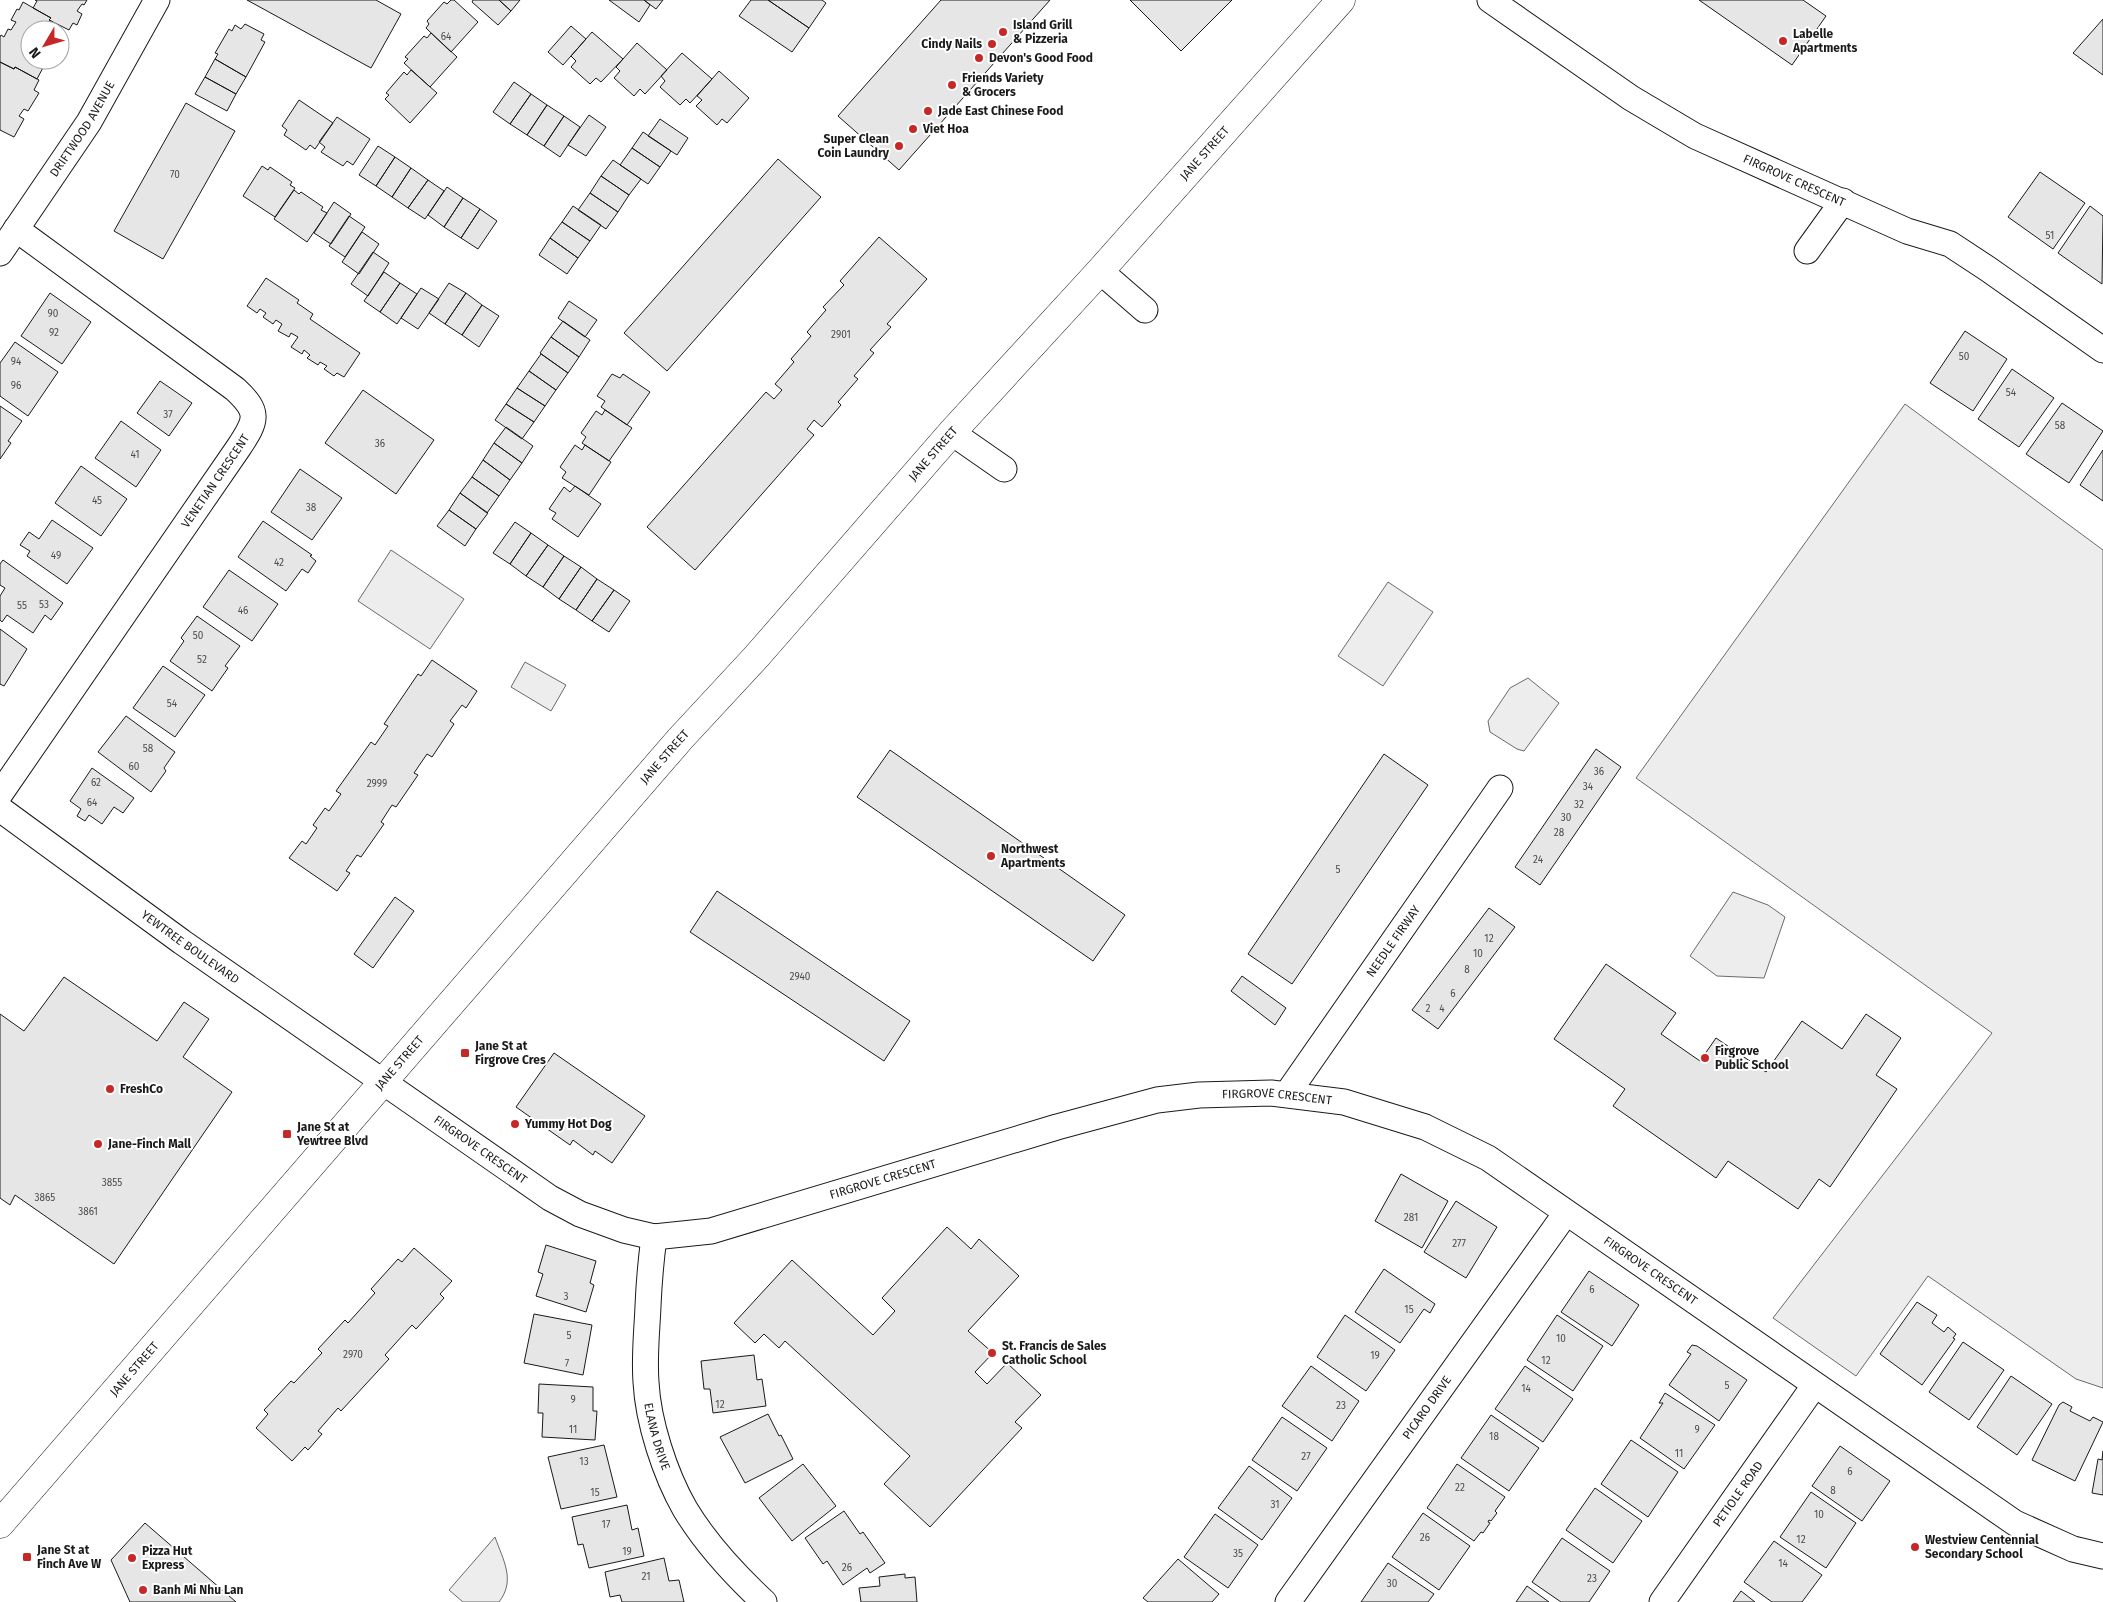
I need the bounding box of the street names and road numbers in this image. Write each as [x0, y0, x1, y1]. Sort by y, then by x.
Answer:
street label: DRIFTWOOD AVENUE [47, 78, 117, 179]
street label: JANE STREET [1177, 123, 1233, 183]
street label: FIRGROVE CRESCENT [1741, 152, 1848, 210]
street label: JANE STREET [906, 423, 961, 484]
street label: VENETIAN CRESCENT [179, 431, 253, 530]
street label: JANE STREET [637, 726, 692, 787]
street label: NEEDLE FIRWAY [1364, 903, 1423, 980]
street label: YEWTREE BOULEVARD [138, 908, 242, 987]
street label: JANE STREET [372, 1032, 427, 1093]
street label: FIRGROVE CRESCENT [1222, 1086, 1333, 1108]
street label: FIRGROVE CRESCENT [431, 1112, 530, 1187]
street label: FIRGROVE CRESCENT [828, 1157, 938, 1202]
street label: FIRGROVE CRESCENT [1601, 1233, 1700, 1308]
street label: JANE STREET [107, 1338, 162, 1399]
street label: PICARO DRIVE [1400, 1373, 1454, 1442]
street label: ELANA DRIVE [641, 1402, 673, 1472]
street label: PETIOLE ROAD [1710, 1458, 1766, 1530]

